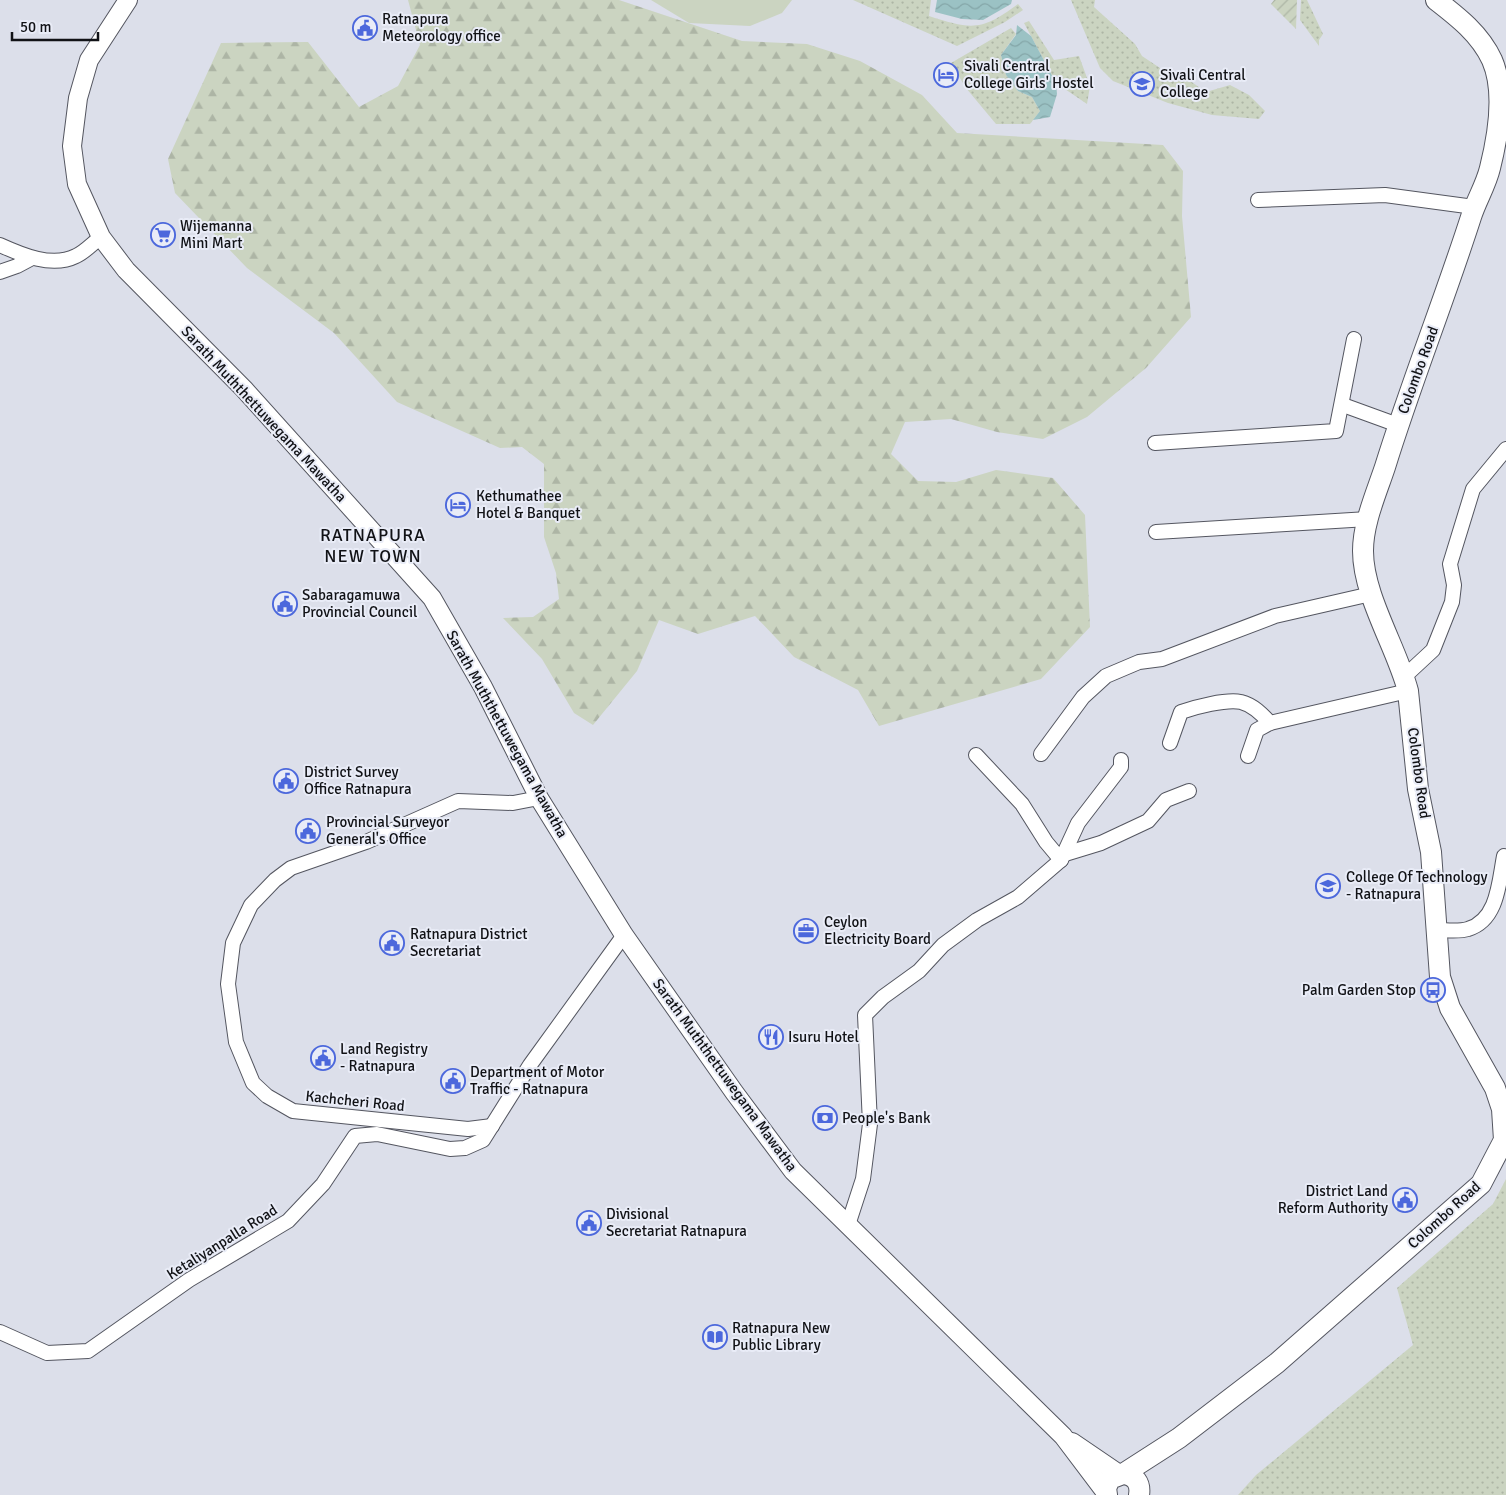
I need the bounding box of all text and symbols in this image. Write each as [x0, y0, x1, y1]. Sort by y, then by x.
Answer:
scale bar [12, 10, 99, 42]
place label: Ratnapura Meteorology office [382, 10, 501, 45]
public building icon: Ratnapura Meteorology office [352, 15, 378, 41]
text: 50 m [20, 18, 51, 36]
place label: Sivali Central College Girls' Hostel [964, 57, 1094, 92]
hotel icon: Sivali Central College Girls' Hostel [933, 62, 959, 88]
place label: Sivali Central College [1160, 66, 1246, 101]
school or university icon: Sivali Central College [1129, 71, 1155, 97]
place label: Wijemanna Mini Mart [180, 217, 252, 252]
supermarket icon: Wijemanna Mini Mart [150, 222, 176, 248]
street label: Sarath Muththettuwegama Mawatha [178, 322, 350, 506]
street label: Colombo Road [1394, 324, 1442, 416]
place label: Kethumathee Hotel & Banquet [476, 487, 580, 522]
hotel icon: Kethumathee Hotel & Banquet [445, 492, 471, 518]
district label: RATNAPURA NEW TOWN [320, 524, 426, 567]
place label: Sabaragamuwa Provincial Council [302, 586, 417, 621]
public building icon: Sabaragamuwa Provincial Council [272, 591, 298, 617]
street label: Sarath Muththettuwegama Mawatha [442, 627, 572, 841]
street label: Colombo Road [1404, 726, 1434, 820]
place label: District Survey Office Ratnapura [304, 763, 412, 798]
public building icon: District Survey Office Ratnapura [273, 768, 299, 794]
place label: Provincial Surveyor General's Office [326, 813, 450, 848]
public building icon: Provincial Surveyor General's Office [295, 818, 321, 844]
place label: College Of Technology - Ratnapura [1346, 868, 1488, 903]
school or university icon: College Of Technology - Ratnapura [1315, 873, 1341, 899]
place label: Ceylon Electricity Board [824, 913, 931, 948]
office icon: Ceylon Electricity Board [793, 918, 819, 944]
place label: Ratnapura District Secretariat [410, 925, 528, 960]
public building icon: Ratnapura District Secretariat [379, 930, 405, 956]
street label: Sarath Muththettuwegama Mawatha [649, 975, 801, 1175]
bus stop icon: Palm Garden Stop [1420, 977, 1446, 1003]
place label: Palm Garden Stop [1302, 981, 1416, 999]
restaurant icon: Isuru Hotel [758, 1024, 784, 1050]
place label: Isuru Hotel [788, 1028, 859, 1046]
place label: Land Registry - Ratnapura [340, 1040, 428, 1075]
public building icon: Land Registry - Ratnapura [310, 1045, 336, 1071]
place label: Department of Motor Traffic - Ratnapura [470, 1063, 605, 1098]
public building icon: Department of Motor Traffic - Ratnapura [440, 1068, 466, 1094]
street label: Kachcheri Road [304, 1087, 406, 1115]
bank icon: People's Bank [812, 1105, 838, 1131]
place label: People's Bank [842, 1109, 931, 1127]
street label: Colombo Road [1404, 1178, 1484, 1252]
place label: District Land Reform Authority [1278, 1182, 1388, 1217]
public building icon: District Land Reform Authority [1392, 1187, 1418, 1213]
street label: Ketaliyanpalla Road [163, 1201, 281, 1283]
place label: Divisional Secretariat Ratnapura [606, 1205, 747, 1240]
public building icon: Divisional Secretariat Ratnapura [576, 1210, 602, 1236]
place label: Ratnapura New Public Library [732, 1319, 830, 1354]
library icon: Ratnapura New Public Library [702, 1324, 728, 1350]

